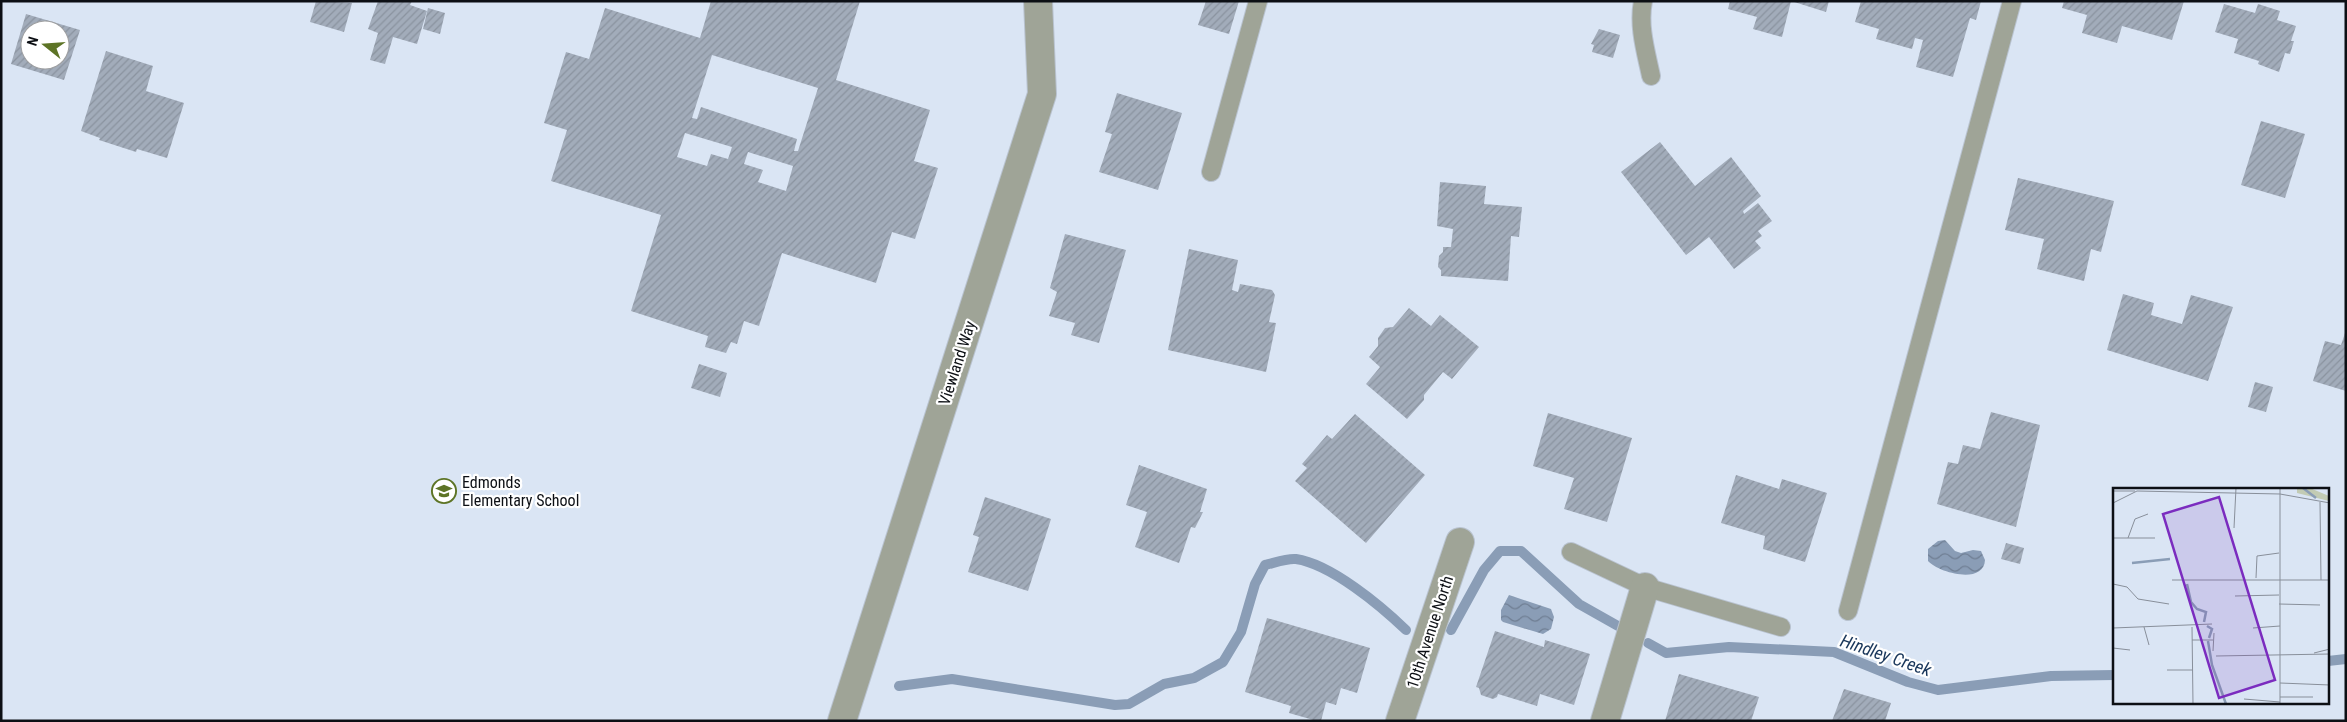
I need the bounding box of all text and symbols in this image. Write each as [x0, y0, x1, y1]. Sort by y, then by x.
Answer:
north arrow [20, 20, 70, 70]
text: N [24, 35, 41, 48]
street label: Viewland Way [934, 318, 980, 407]
place label: Edmonds Elementary School [462, 473, 579, 510]
school or university icon: Edmonds Elementary School [431, 478, 457, 504]
inset map [2113, 488, 2330, 704]
street label: 10th Avenue North [1403, 573, 1457, 691]
water label: Hindley Creek [1838, 630, 1935, 681]

